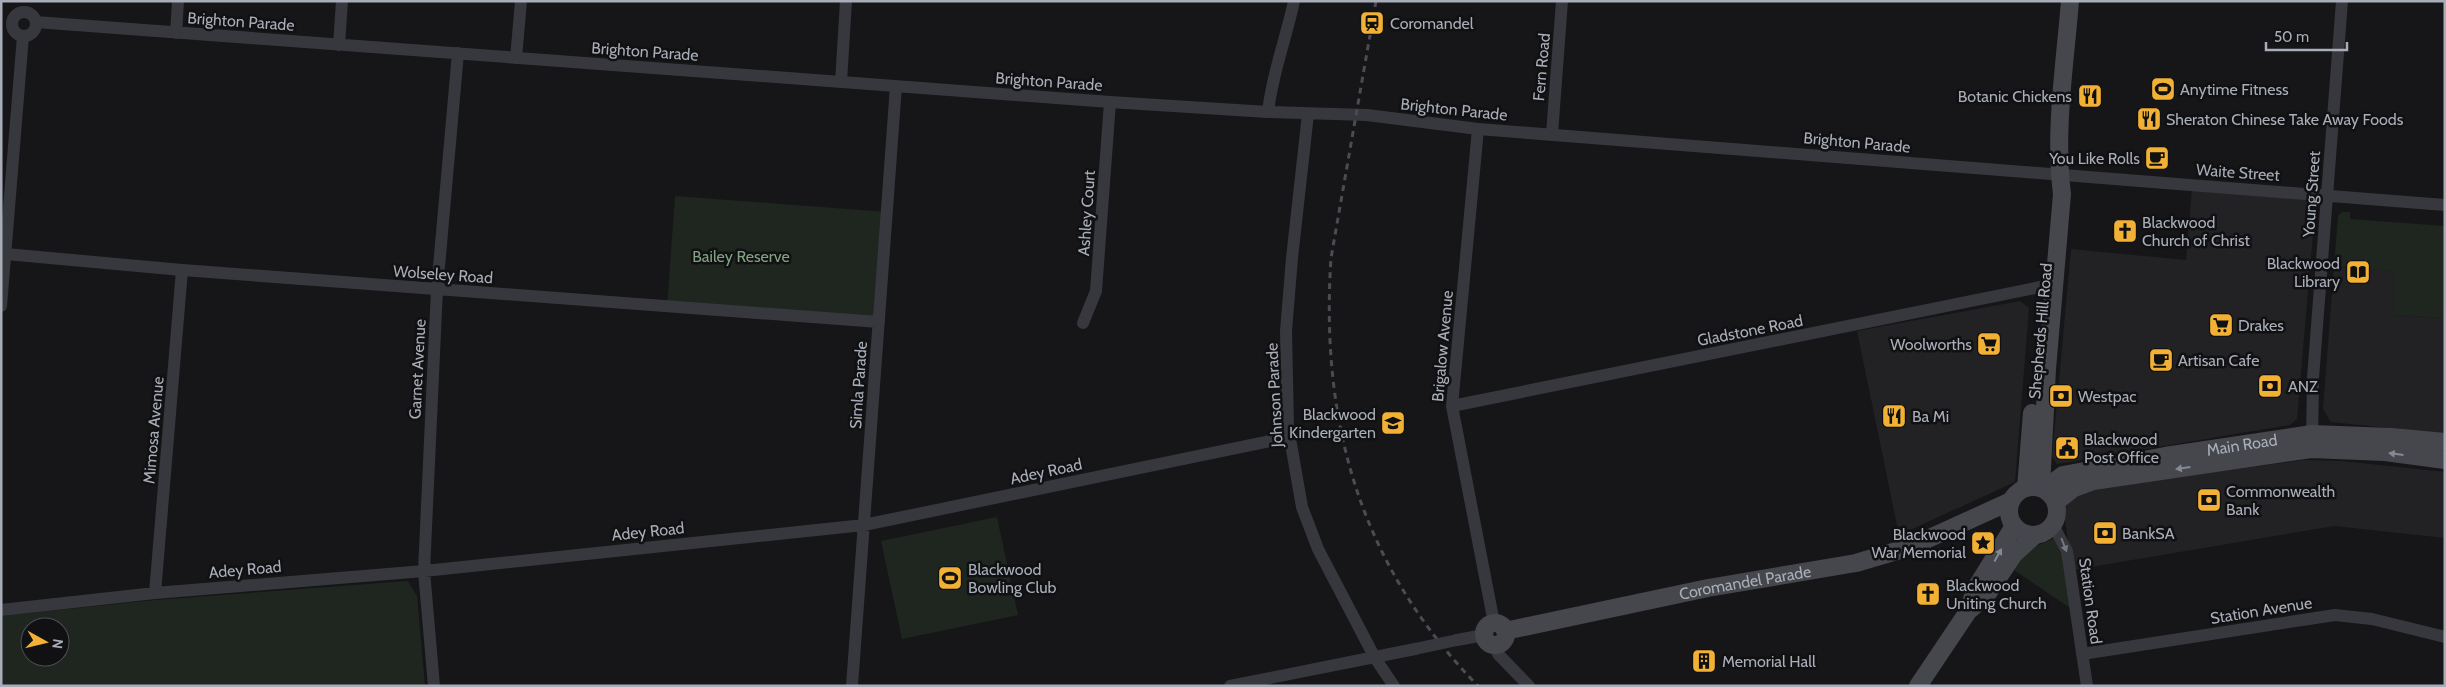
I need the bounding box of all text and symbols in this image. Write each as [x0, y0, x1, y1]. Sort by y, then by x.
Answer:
street label: Brighton Parade [187, 8, 295, 35]
station icon: Coromandel [1359, 10, 1385, 36]
place label: Coromandel [1390, 14, 1474, 33]
scale bar [2266, 20, 2347, 52]
text: 50 m [2274, 28, 2309, 46]
street label: Fern Road [1529, 32, 1554, 102]
street label: Brighton Parade [591, 38, 699, 65]
street label: Brighton Parade [995, 68, 1103, 95]
sports icon: Anytime Fitness [2150, 76, 2176, 102]
place label: Anytime Fitness [2180, 80, 2289, 99]
restaurant icon: Botanic Chickens [2077, 83, 2103, 109]
place label: Botanic Chickens [1958, 87, 2072, 106]
street label: Brighton Parade [1400, 94, 1508, 125]
restaurant icon: Sheraton Chinese Take Away Foods [2136, 106, 2162, 132]
place label: Sheraton Chinese Take Away Foods [2166, 110, 2404, 129]
street label: Brighton Parade [1803, 128, 1911, 157]
cafe icon: You Like Rolls [2144, 145, 2170, 171]
place label: You Like Rolls [2048, 149, 2140, 168]
street label: Young Street [2299, 150, 2324, 239]
street label: Waite Street [2195, 160, 2281, 185]
street label: Ashley Court [1074, 169, 1099, 257]
place label: Blackwood Church of Christ [2142, 213, 2251, 250]
church icon: Blackwood Church of Christ [2112, 218, 2138, 244]
park label: Bailey Reserve [692, 247, 790, 266]
place label: Blackwood Library [2267, 254, 2340, 291]
library icon: Blackwood Library [2345, 259, 2371, 285]
street label: Wolseley Road [392, 262, 494, 287]
street label: Shepherds Hill Road [2025, 262, 2056, 400]
street label: Brigalow Avenue [1428, 289, 1457, 403]
street label: Gladstone Road [1696, 311, 1805, 350]
supermarket icon: Drakes [2208, 312, 2234, 338]
place label: Drakes [2238, 316, 2284, 335]
street label: Garnet Avenue [405, 318, 430, 420]
supermarket icon: Woolworths [1976, 331, 2002, 357]
place label: Woolworths [1890, 335, 1972, 354]
street label: Simla Parade [846, 340, 871, 430]
street label: Johnson Parade [1262, 342, 1287, 449]
cafe icon: Artisan Cafe [2148, 347, 2174, 373]
place label: Artisan Cafe [2178, 351, 2259, 370]
bank icon: ANZ [2257, 373, 2283, 399]
street label: Mimosa Avenue [139, 376, 168, 485]
place label: ANZ [2288, 377, 2318, 396]
bank icon: Westpac [2048, 383, 2074, 409]
place label: Westpac [2078, 387, 2137, 406]
restaurant icon: Ba Mi [1881, 403, 1907, 429]
place label: Blackwood Kindergarten [1289, 405, 1376, 442]
place label: Ba Mi [1912, 407, 1949, 426]
school or university icon: Blackwood Kindergarten [1380, 410, 1406, 436]
place label: Blackwood Post Office [2084, 430, 2159, 467]
street label: Main Road [2205, 430, 2279, 460]
public building icon: Blackwood Post Office [2054, 435, 2080, 461]
one-way arrow [2388, 449, 2404, 457]
street label: Adey Road [1008, 455, 1084, 488]
one-way arrow [2175, 464, 2191, 472]
place label: Commonwealth Bank [2226, 482, 2335, 519]
bank icon: Commonwealth Bank [2196, 487, 2222, 513]
street label: Adey Road [611, 518, 685, 545]
bank icon: BankSA [2092, 520, 2118, 546]
place label: BankSA [2122, 524, 2175, 543]
place label: Blackwood War Memorial [1871, 525, 1966, 562]
place icon: Blackwood War Memorial [1970, 530, 1996, 556]
one-way arrow [2060, 538, 2068, 553]
one-way arrow [1994, 547, 2002, 562]
street label: Adey Road [208, 557, 282, 582]
street label: Station Road [2075, 557, 2106, 645]
place label: Blackwood Bowling Club [968, 560, 1057, 597]
street label: Coromandel Parade [1677, 562, 1813, 604]
sports icon: Blackwood Bowling Club [937, 565, 963, 591]
place label: Blackwood Uniting Church [1946, 576, 2047, 613]
church icon: Blackwood Uniting Church [1915, 581, 1941, 607]
street label: Station Avenue [2209, 593, 2313, 628]
north arrow [20, 617, 70, 667]
text: N [48, 638, 67, 650]
building icon: Memorial Hall [1691, 648, 1717, 674]
place label: Memorial Hall [1722, 652, 1816, 671]

